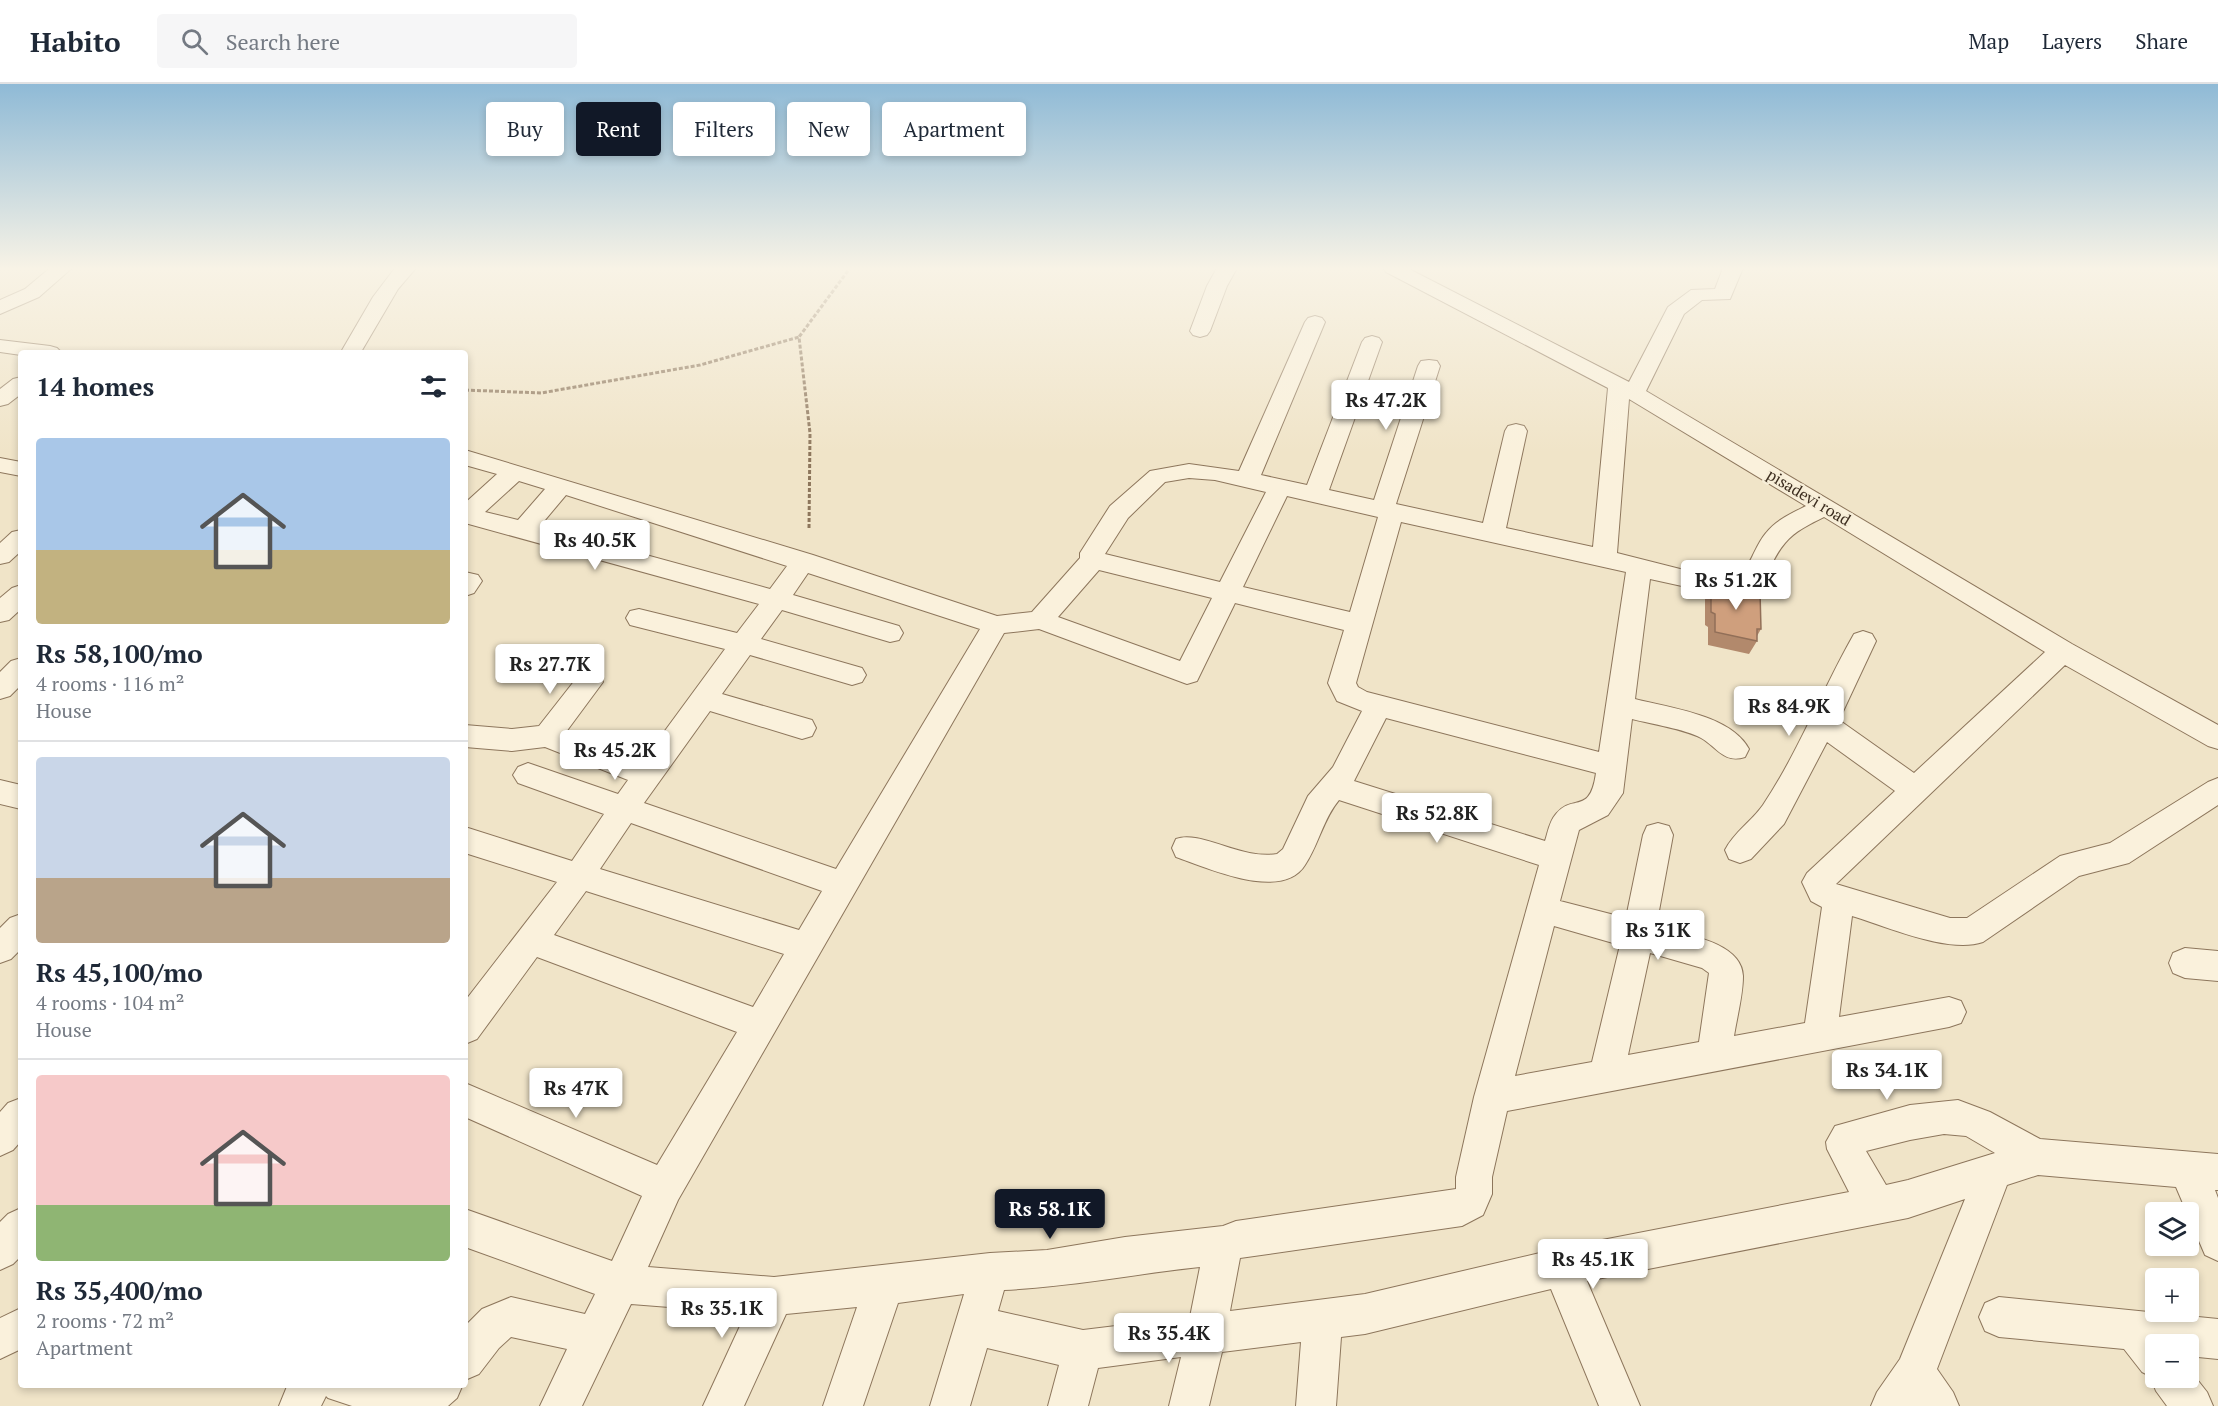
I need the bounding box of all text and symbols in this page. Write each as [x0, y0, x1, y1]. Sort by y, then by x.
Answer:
search box [157, 14, 577, 68]
text: Habito [30, 23, 121, 60]
icon: search [178, 25, 211, 58]
text: Search here [226, 27, 340, 56]
text: Map [1968, 27, 2009, 55]
text: Layers [2042, 27, 2102, 55]
text: Share [2135, 27, 2188, 55]
chip: Buy [486, 102, 564, 156]
chip: Rent [576, 102, 661, 156]
chip: Filters [673, 102, 775, 156]
chip: New [787, 102, 870, 156]
chip: Apartment [882, 102, 1026, 156]
text: 14 homes [36, 369, 154, 403]
icon: filters [417, 370, 450, 403]
pin: Rs 47.2K [1324, 380, 1448, 431]
text: Rs 47.2K [1345, 386, 1427, 413]
street label: pisadevi road [1763, 463, 1855, 531]
icon: home [189, 477, 297, 585]
pin: Rs 40.5K [533, 520, 657, 571]
text: Rs 40.5K [554, 526, 636, 553]
pin: Rs 51.2K [1674, 560, 1798, 611]
text: Rs 51.2K [1695, 566, 1777, 593]
text: Rs 58,100/mo [36, 636, 203, 670]
pin: Rs 27.7K [488, 644, 612, 695]
text: Rs 27.7K [509, 650, 591, 677]
text: 4 rooms · 116 m² [36, 670, 184, 697]
pin: Rs 84.9K [1727, 686, 1851, 737]
text: Rs 84.9K [1748, 692, 1830, 719]
text: House [36, 697, 92, 724]
pin: Rs 45.2K [553, 730, 677, 781]
text: Rs 45.2K [574, 736, 656, 763]
pin: Rs 52.8K [1375, 793, 1499, 844]
icon: home [189, 796, 297, 904]
text: Rs 52.8K [1396, 799, 1478, 826]
pin: Rs 31K [1609, 910, 1707, 961]
text: Rs 31K [1625, 916, 1691, 943]
text: Rs 45,100/mo [36, 955, 203, 989]
text: 4 rooms · 104 m² [36, 989, 184, 1016]
text: House [36, 1016, 92, 1043]
pin: Rs 34.1K [1825, 1050, 1949, 1101]
text: Rs 34.1K [1846, 1056, 1928, 1083]
pin: Rs 47K [527, 1068, 625, 1119]
text: Rs 47K [543, 1074, 609, 1101]
icon: home [189, 1114, 297, 1222]
pin: Rs 58.1K [988, 1189, 1112, 1240]
text: Rs 58.1K [1009, 1195, 1091, 1222]
map controls [2145, 1202, 2199, 1388]
button: layers [2145, 1202, 2199, 1256]
pin: Rs 45.1K [1531, 1239, 1655, 1290]
text: Rs 45.1K [1552, 1245, 1634, 1272]
button: + [2145, 1268, 2199, 1322]
text: Rs 35,400/mo [36, 1273, 203, 1307]
pin: Rs 35.1K [660, 1288, 784, 1339]
text: Rs 35.1K [681, 1294, 763, 1321]
text: 2 rooms · 72 m² [36, 1307, 174, 1334]
pin: Rs 35.4K [1107, 1313, 1231, 1364]
text: Rs 35.4K [1128, 1319, 1210, 1346]
text: Apartment [36, 1334, 133, 1361]
button: − [2145, 1334, 2199, 1388]

